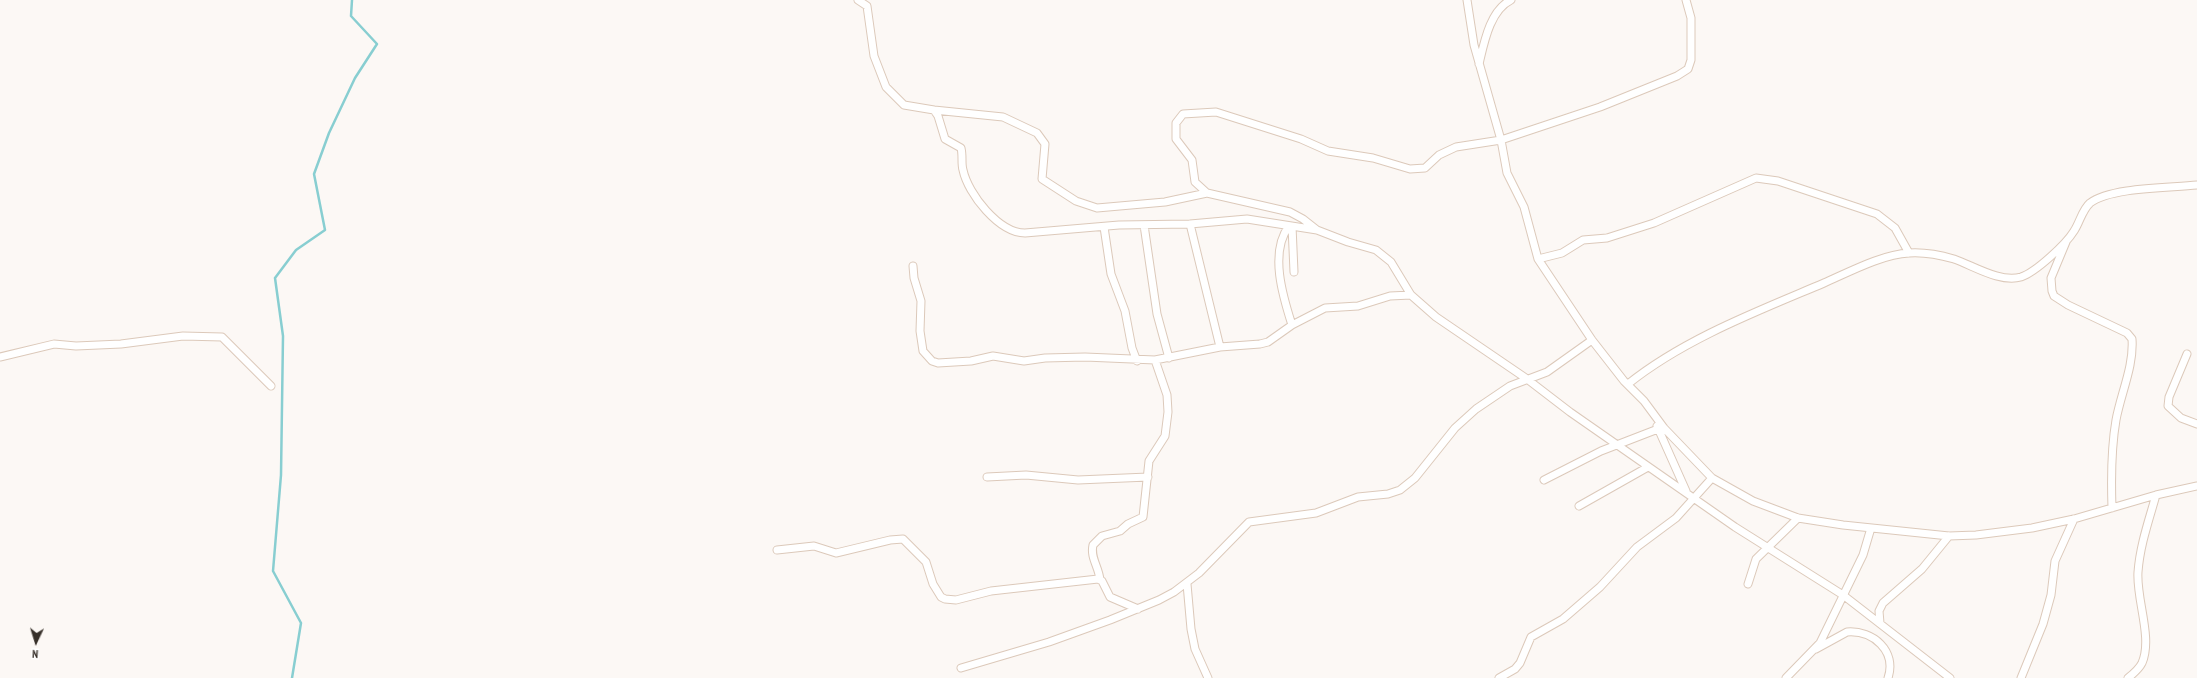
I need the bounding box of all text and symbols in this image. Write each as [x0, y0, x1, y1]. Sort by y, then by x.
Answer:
north arrow [16, 622, 56, 662]
text: N [32, 647, 39, 661]

